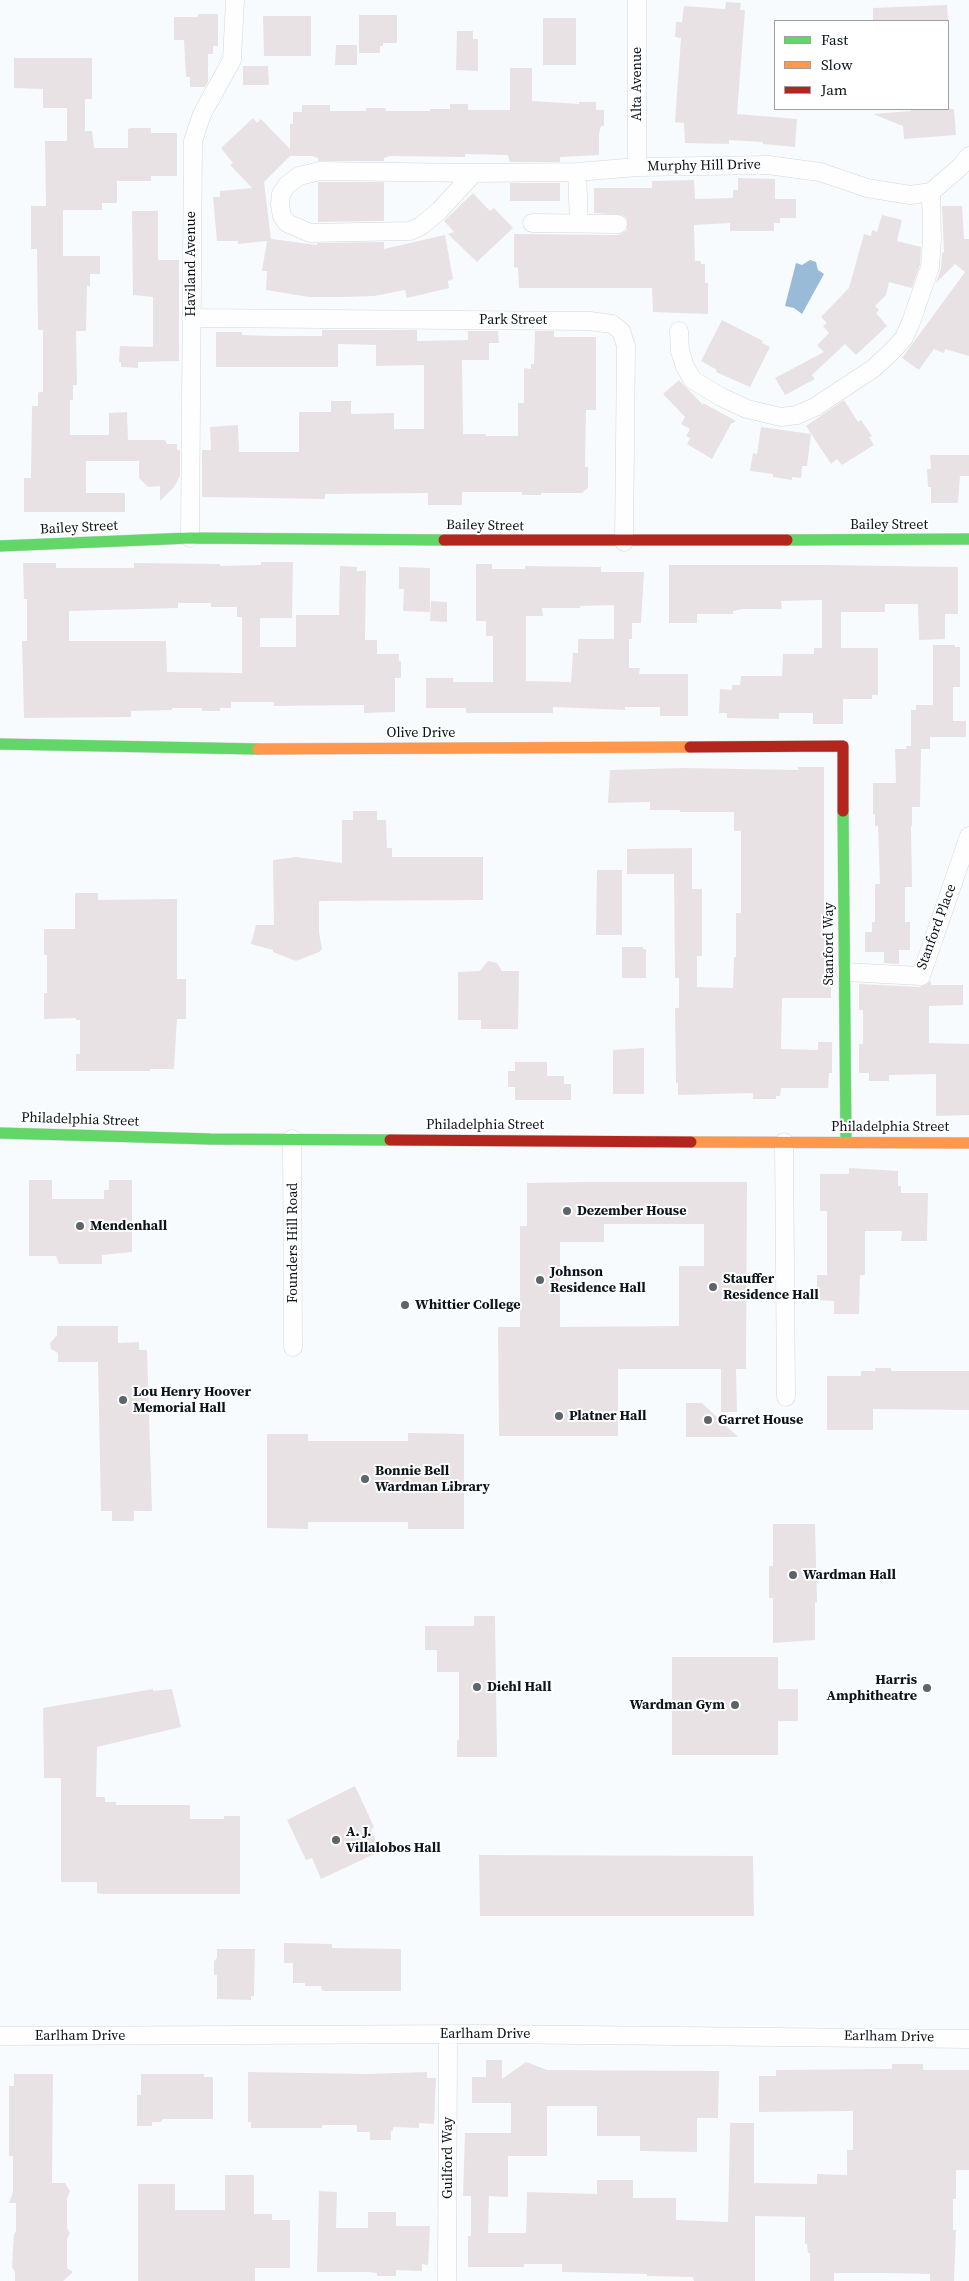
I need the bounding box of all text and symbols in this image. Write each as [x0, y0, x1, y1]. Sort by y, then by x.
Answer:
legend [774, 20, 949, 110]
text: Fast [821, 29, 848, 50]
street label: Alta Avenue [629, 47, 645, 121]
text: Slow [821, 54, 853, 75]
text: Jam [821, 79, 847, 100]
street label: Murphy Hill Drive [647, 157, 761, 175]
street label: Haviland Avenue [183, 211, 199, 317]
street label: Park Street [479, 312, 547, 328]
street label: Bailey Street [446, 517, 524, 535]
street label: Bailey Street [850, 517, 928, 533]
street label: Bailey Street [40, 518, 118, 538]
street label: Olive Drive [387, 725, 455, 741]
street label: Stanford Place [914, 882, 960, 972]
street label: Stanford Way [821, 902, 837, 986]
street label: Philadelphia Street [21, 1110, 139, 1130]
street label: Philadelphia Street [426, 1117, 544, 1133]
street label: Philadelphia Street [831, 1119, 949, 1135]
street label: Founders Hill Road [285, 1183, 301, 1303]
place label: Dezember House [577, 1203, 687, 1219]
marker: Dezember House [561, 1205, 573, 1217]
place label: Mendenhall [90, 1218, 167, 1234]
marker: Mendenhall [74, 1220, 86, 1232]
place label: Johnson Residence Hall [550, 1264, 646, 1296]
place label: Stauffer Residence Hall [723, 1271, 819, 1304]
marker: Johnson Residence Hall [534, 1274, 546, 1286]
marker: Stauffer Residence Hall [707, 1281, 719, 1293]
place label: Whittier College [415, 1297, 521, 1313]
marker: Whittier College [399, 1299, 411, 1311]
place label: Lou Henry Hoover Memorial Hall [133, 1384, 251, 1416]
marker: Lou Henry Hoover Memorial Hall [117, 1394, 129, 1406]
place label: Platner Hall [569, 1408, 647, 1424]
marker: Platner Hall [553, 1410, 565, 1422]
place label: Garret House [718, 1412, 803, 1428]
marker: Garret House [702, 1414, 714, 1426]
place label: Bonnie Bell Wardman Library [375, 1463, 490, 1495]
marker: Bonnie Bell Wardman Library [359, 1473, 371, 1485]
place label: Wardman Hall [803, 1567, 896, 1583]
marker: Wardman Hall [787, 1569, 799, 1581]
place label: Harris Amphitheatre [827, 1672, 917, 1704]
place label: Diehl Hall [487, 1679, 551, 1695]
marker: Diehl Hall [471, 1681, 483, 1693]
marker: Harris Amphitheatre [921, 1682, 933, 1694]
place label: Wardman Gym [629, 1697, 725, 1713]
marker: Wardman Gym [729, 1699, 741, 1711]
place label: A. J. Villalobos Hall [346, 1824, 441, 1856]
marker: A. J. Villalobos Hall [330, 1834, 342, 1846]
street label: Earlham Drive [440, 2026, 530, 2042]
street label: Earlham Drive [35, 2028, 125, 2044]
street label: Earlham Drive [844, 2028, 934, 2046]
street label: Guilford Way [440, 2117, 456, 2199]

